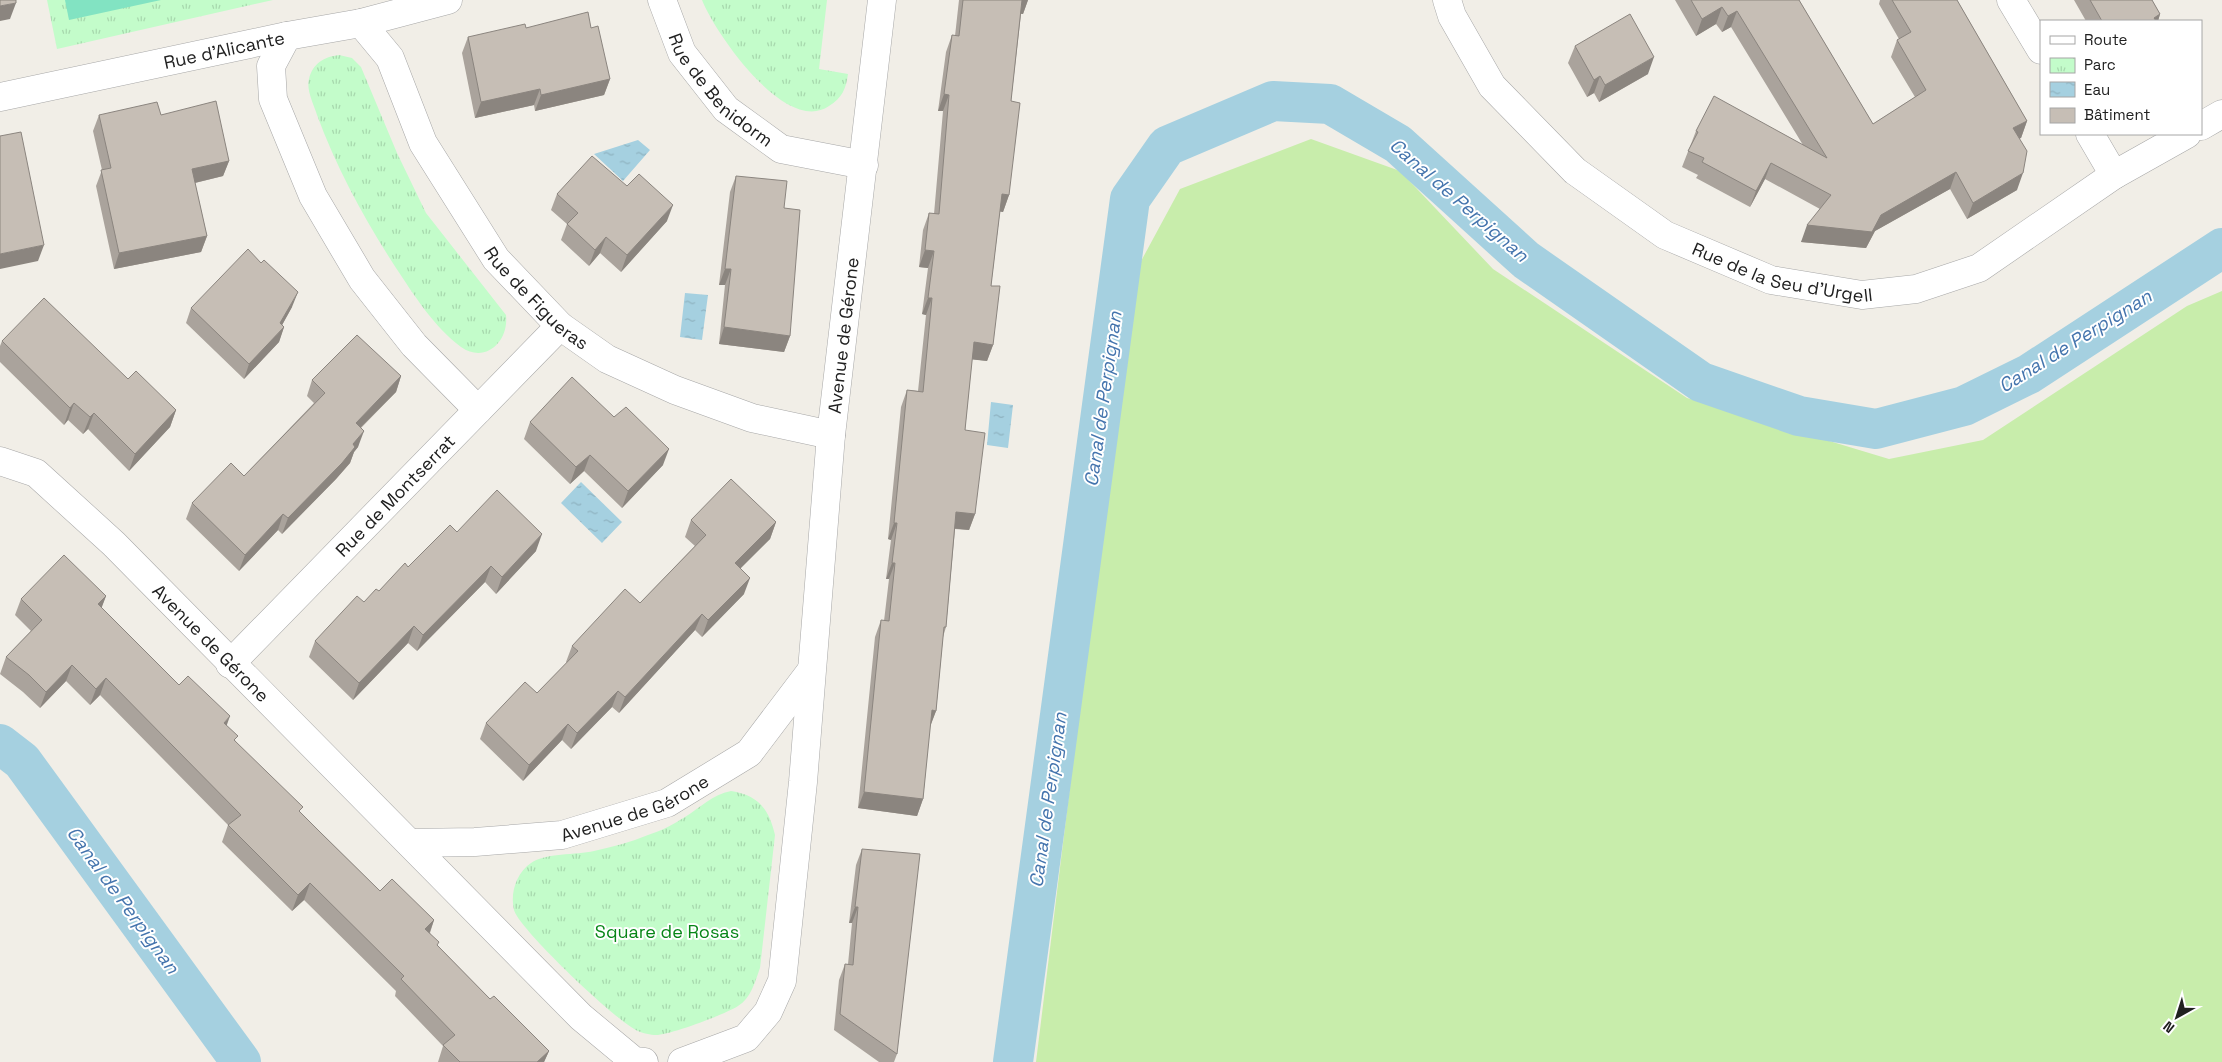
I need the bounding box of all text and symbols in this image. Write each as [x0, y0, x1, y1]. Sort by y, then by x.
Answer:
legend [2040, 20, 2202, 135]
street label: Rue d'Alicante [161, 25, 287, 73]
street label: Rue de Benidorm [664, 30, 778, 151]
text: Route [2084, 30, 2128, 49]
text: Parc [2084, 55, 2116, 74]
text: Eau [2084, 80, 2110, 99]
text: Bâtiment [2084, 105, 2150, 124]
water label: Canal de Perpignan [1384, 133, 1534, 268]
street label: Rue de la Seu d'Urgell [1689, 236, 1874, 307]
street label: Rue de Figueras [479, 242, 593, 354]
street label: Avenue de Gérone [822, 256, 863, 415]
water label: Canal de Perpignan [1994, 283, 2157, 398]
water label: Canal de Perpignan [1078, 310, 1128, 488]
street label: Rue de Montserrat [330, 429, 460, 561]
street label: Avenue de Gérone [148, 579, 275, 707]
water label: Canal de Perpignan [1023, 711, 1073, 889]
street label: Avenue de Gérone [558, 769, 713, 846]
water label: Canal de Perpignan [61, 821, 185, 979]
park label: Square de Rosas [595, 920, 739, 943]
north arrow [2152, 992, 2202, 1042]
text: N [2160, 1017, 2178, 1037]

